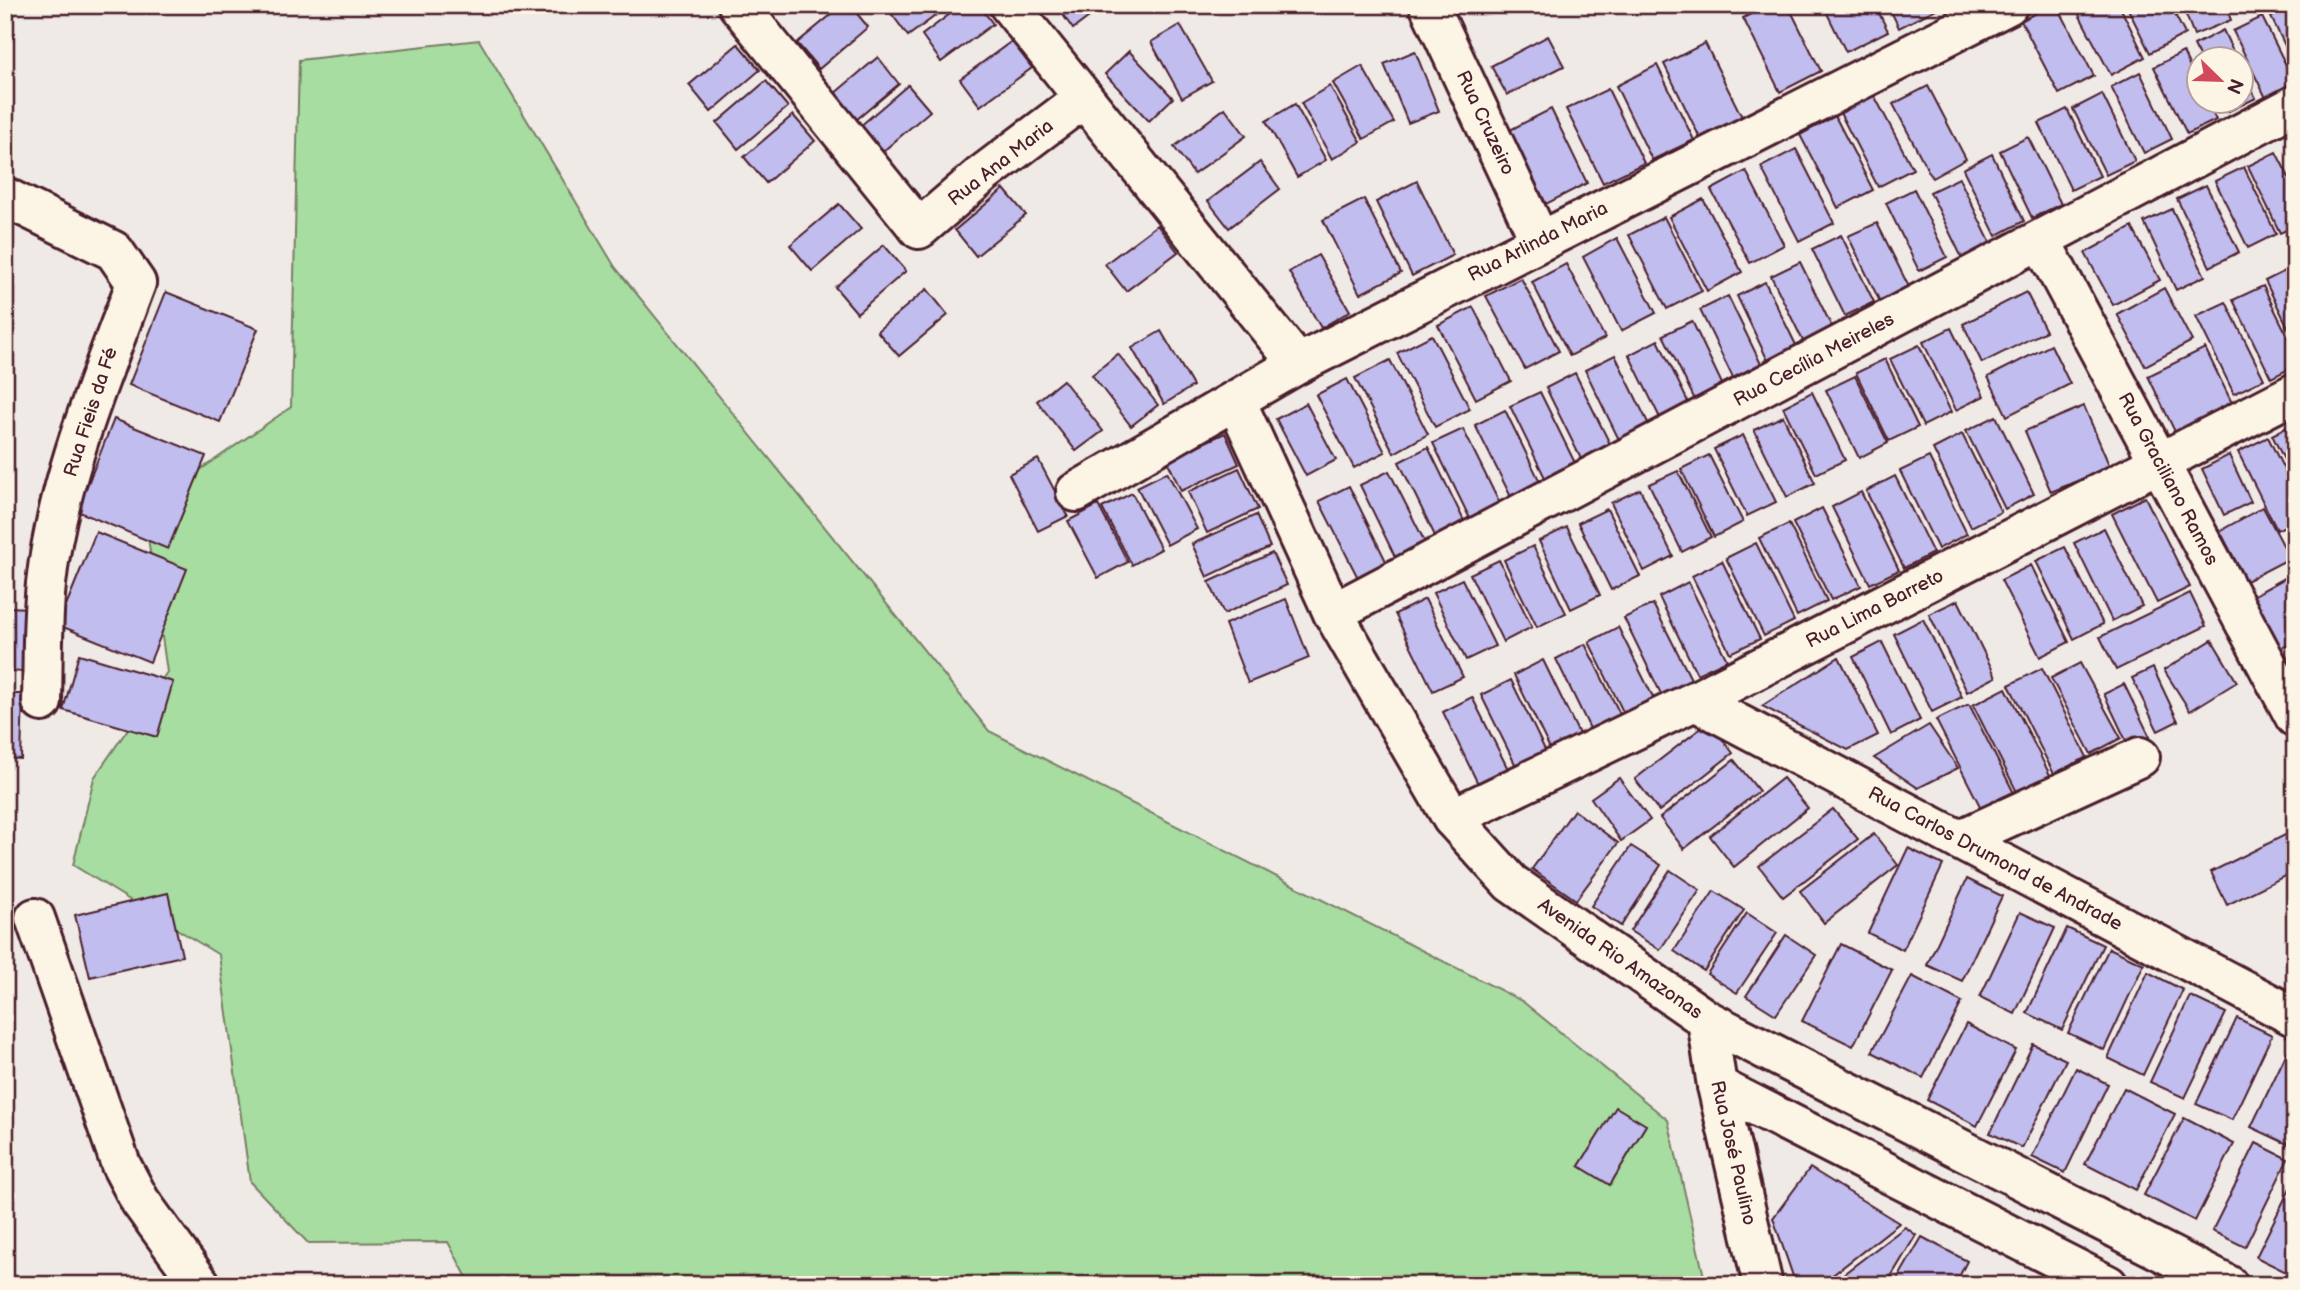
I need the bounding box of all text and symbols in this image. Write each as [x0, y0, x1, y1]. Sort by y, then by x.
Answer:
north arrow [2184, 46, 2254, 116]
street label: Rua Cruzeiro [1451, 67, 1519, 179]
text: N [2221, 75, 2248, 97]
street label: Rua Ana Maria [944, 115, 1058, 211]
street label: Rua Arlinda Maria [1464, 197, 1612, 287]
street label: Rua Cecília Meireles [1730, 308, 1898, 412]
street label: Rua Fieis da Fé [59, 344, 123, 480]
street label: Rua Graciliano Ramos [2113, 389, 2223, 569]
street label: Rua Lima Barreto [1802, 564, 1948, 654]
street label: Rua Carlos Drumond de Andrade [1864, 782, 2126, 936]
street label: Avenida Rio Amazonas [1533, 893, 1707, 1025]
street label: Rua José Paulino [1705, 1078, 1761, 1228]

